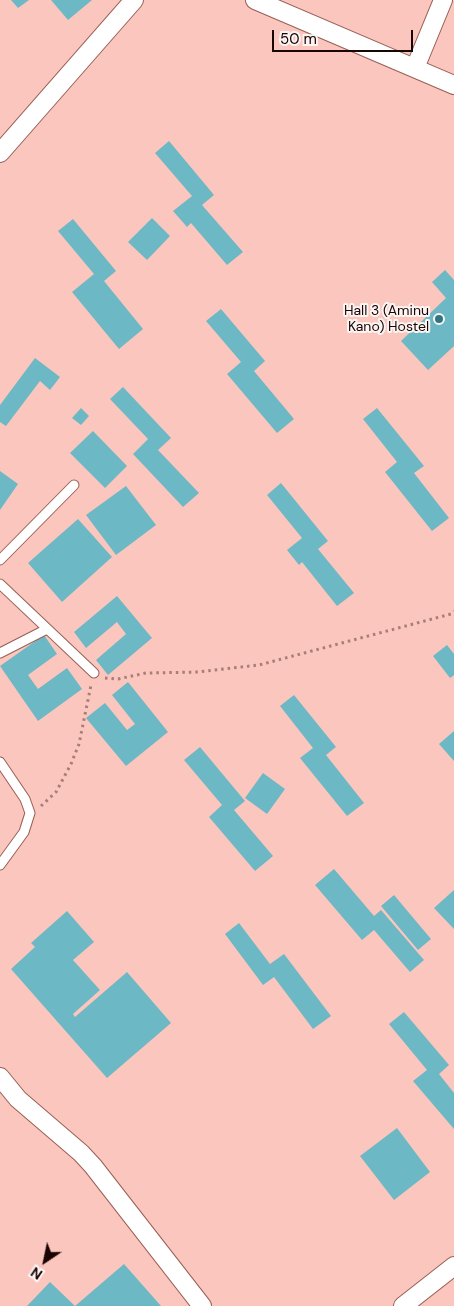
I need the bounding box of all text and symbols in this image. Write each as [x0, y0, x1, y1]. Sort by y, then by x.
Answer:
scale bar [274, 20, 415, 52]
text: 50 m [280, 29, 317, 49]
place label: Hall 3 (Aminu Kano) Hostel [344, 303, 429, 336]
marker: Hall 3 (Aminu Kano) Hostel [433, 313, 445, 325]
north arrow [20, 1236, 70, 1286]
text: N [27, 1263, 46, 1284]

